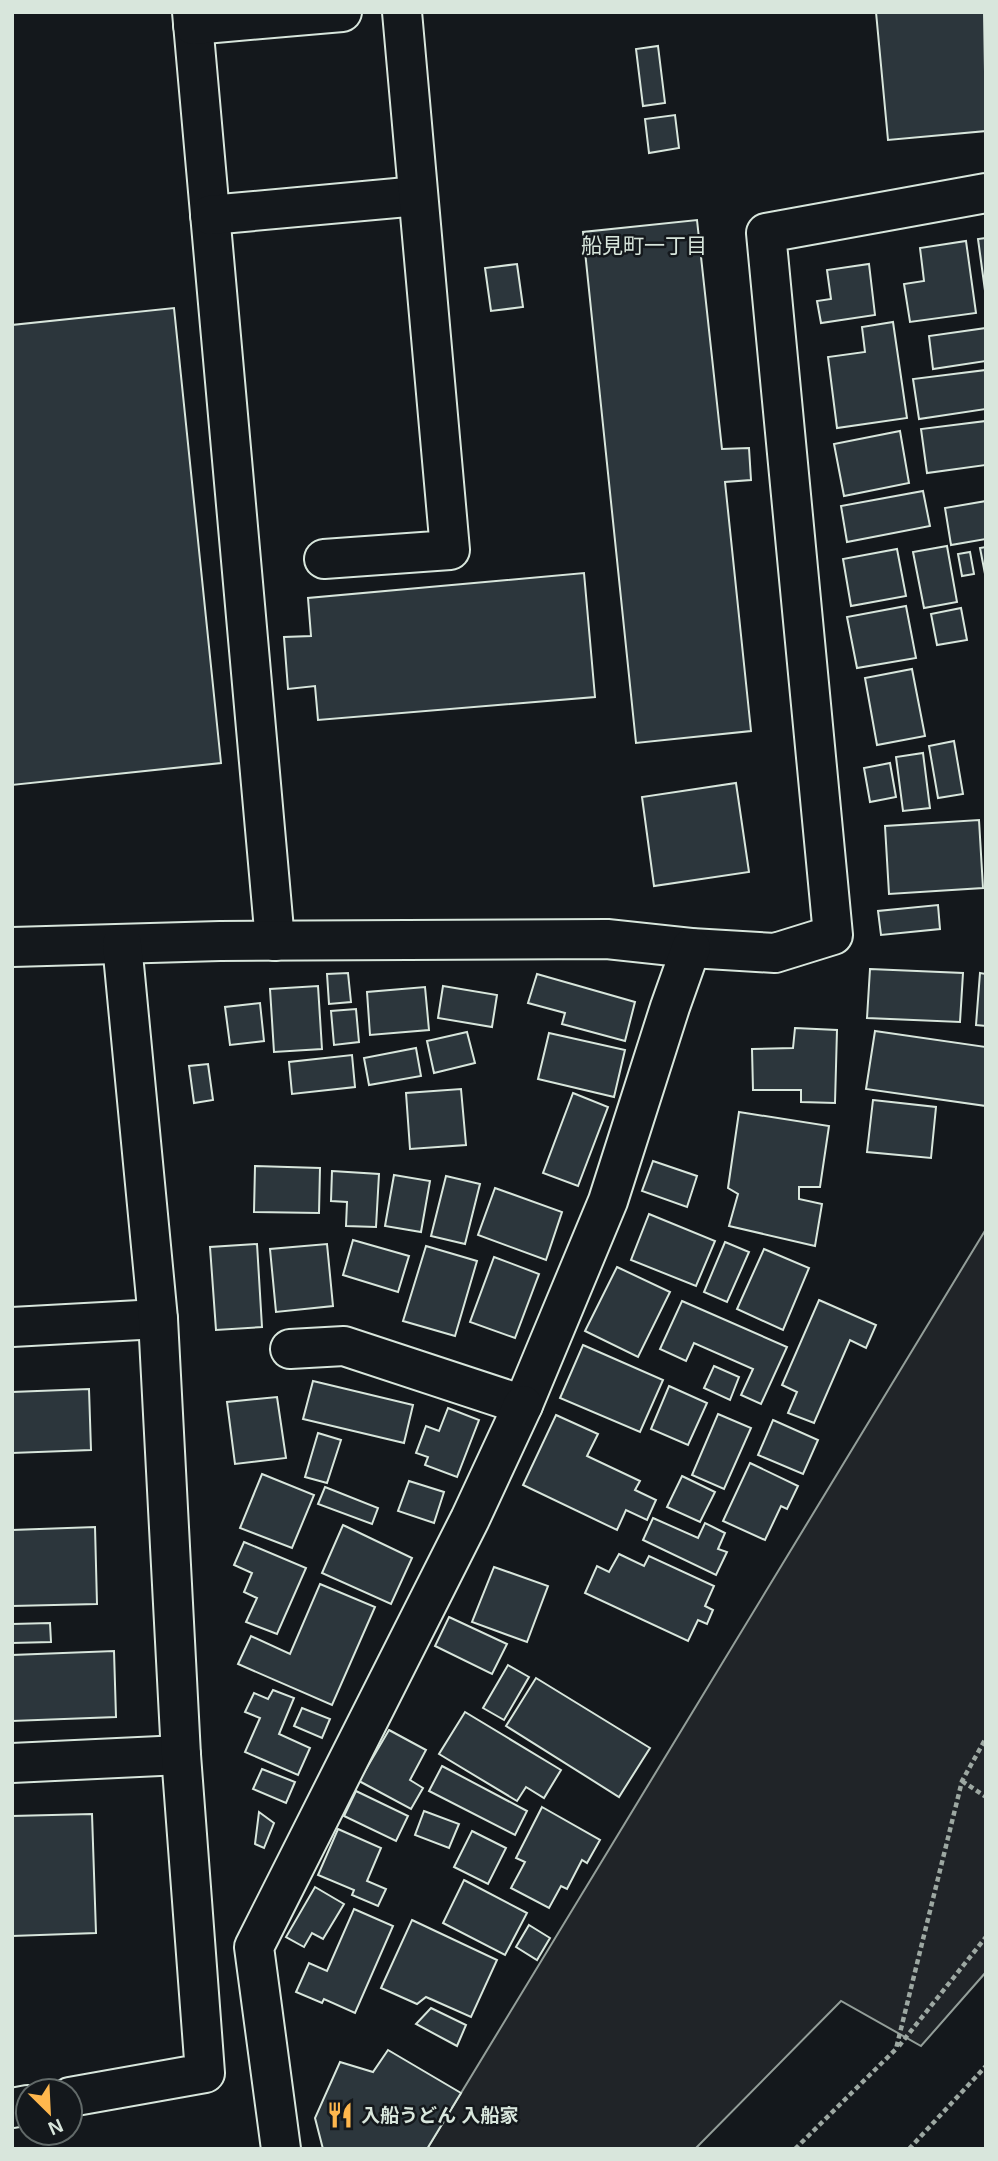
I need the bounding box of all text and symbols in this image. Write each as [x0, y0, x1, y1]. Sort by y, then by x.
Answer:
district label: 船見町一丁目 [581, 234, 707, 257]
north arrow [14, 2077, 84, 2147]
restaurant icon: 入船うどん 入船家 [325, 2100, 355, 2130]
place label: 入船うどん 入船家 [361, 2105, 518, 2126]
text: N [45, 2115, 66, 2139]

